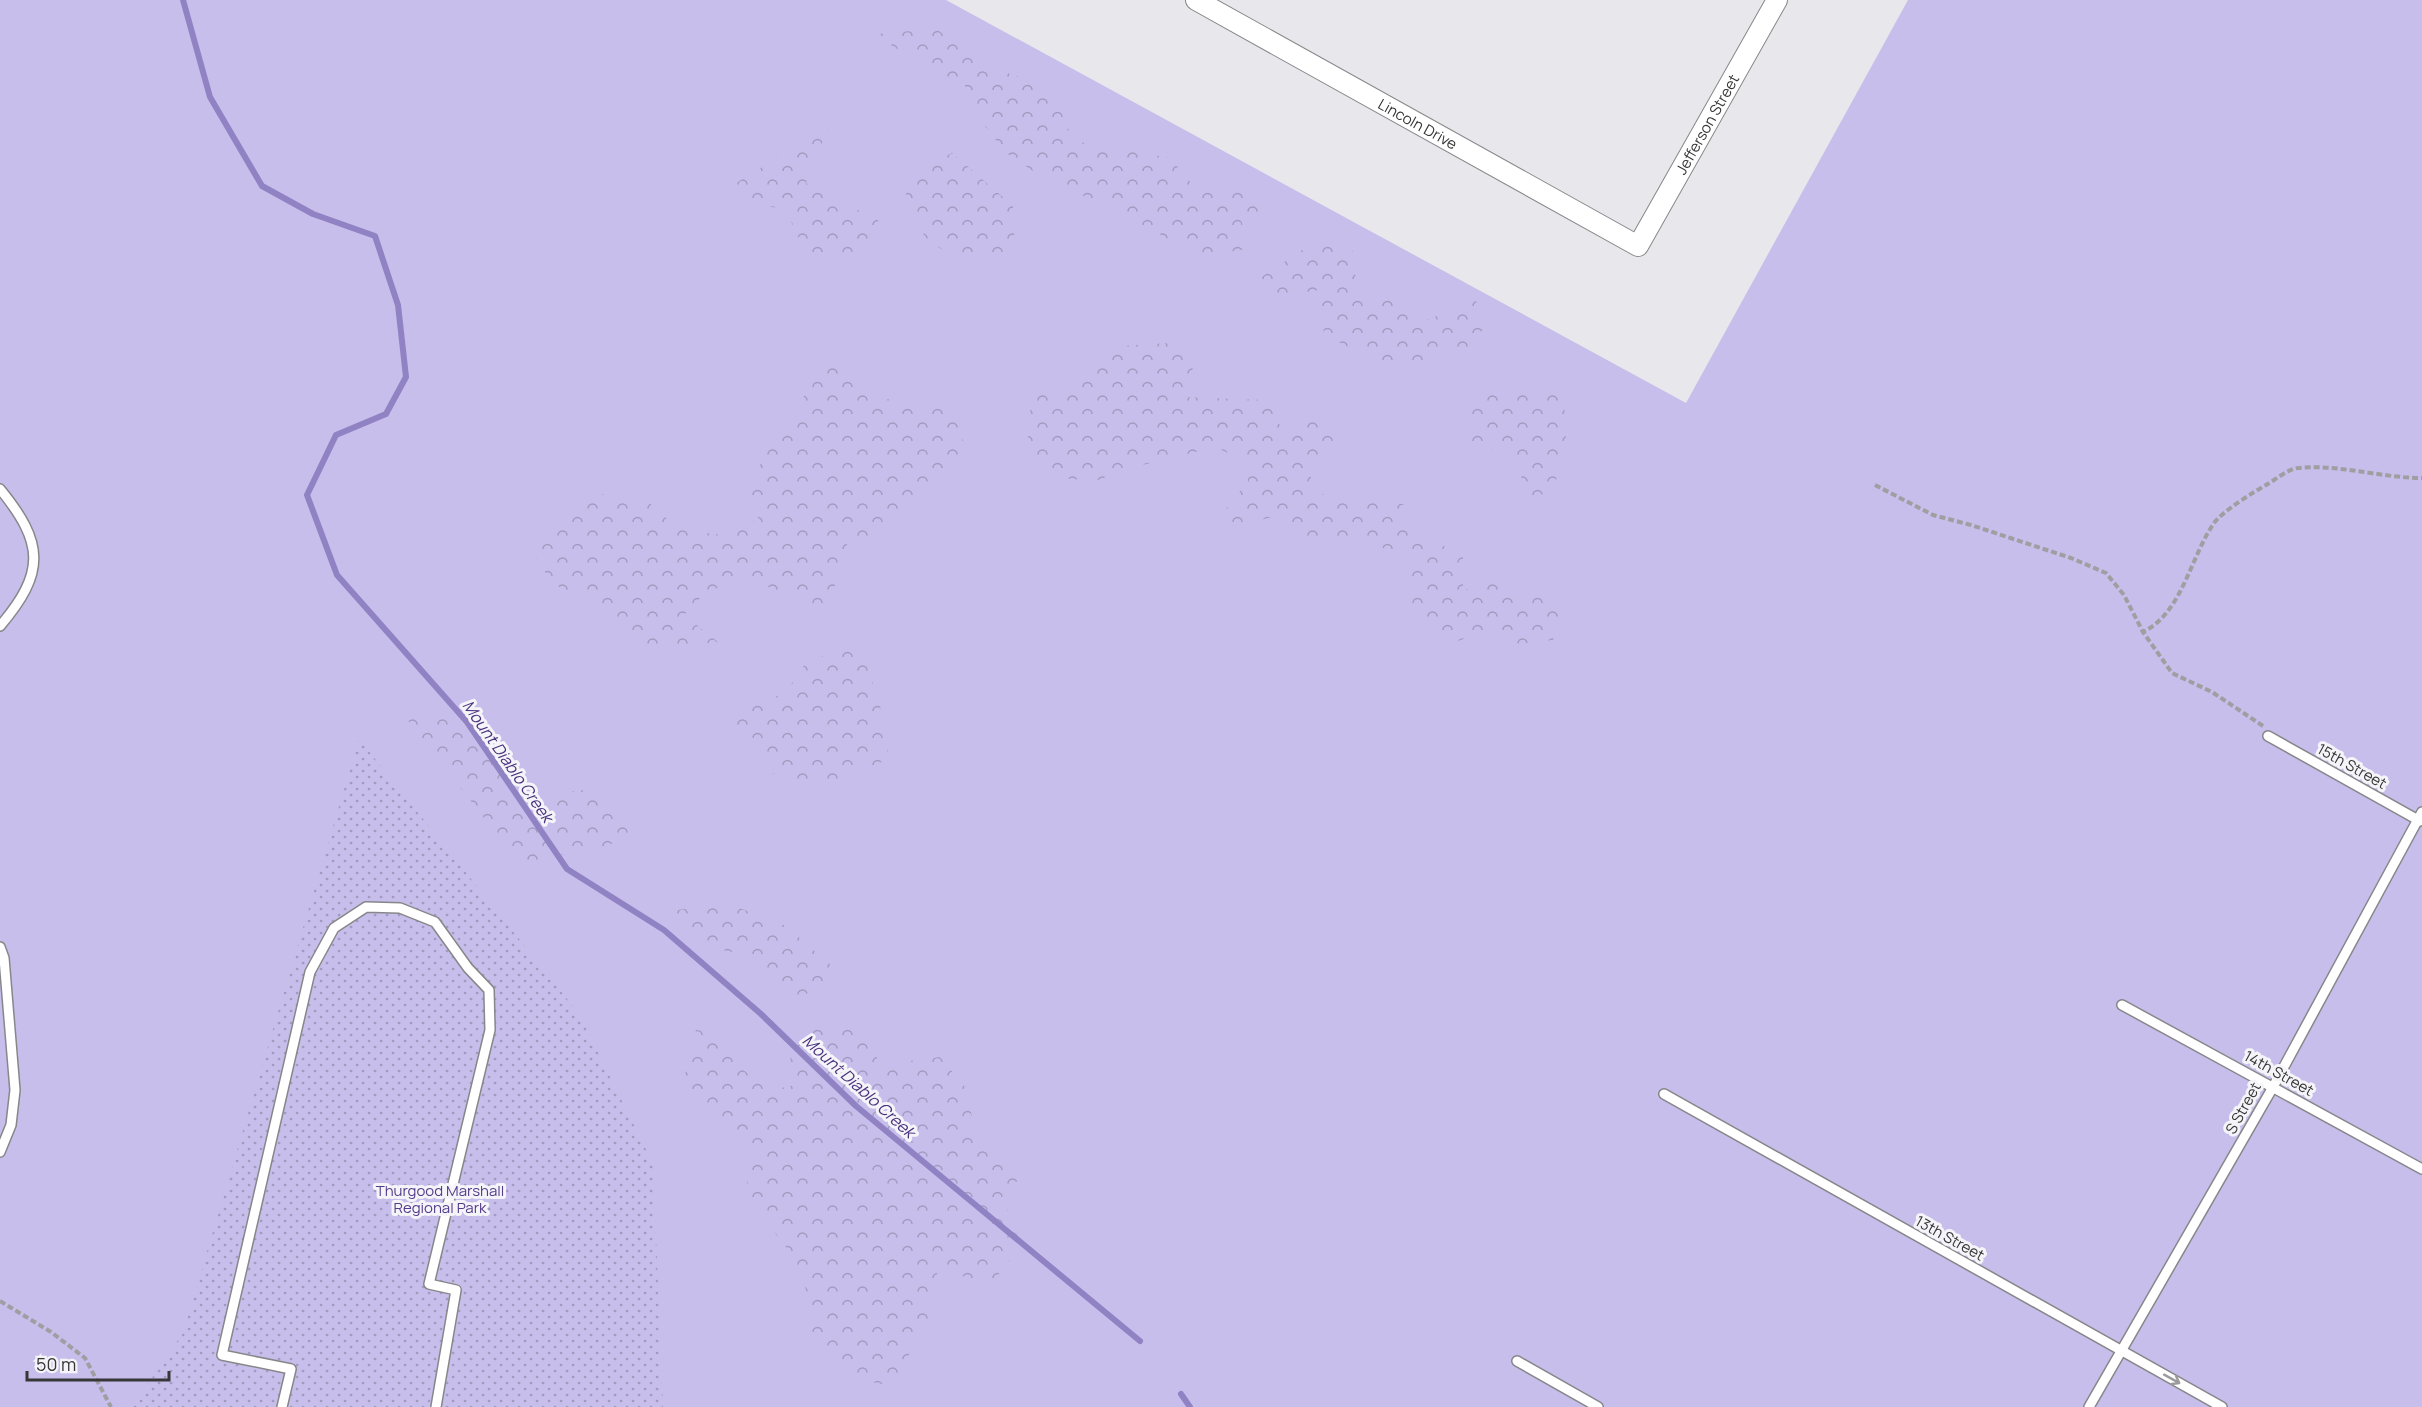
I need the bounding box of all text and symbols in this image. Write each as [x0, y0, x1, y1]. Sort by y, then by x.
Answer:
street label: Jefferson Street [1670, 70, 1744, 178]
street label: Lincoln Drive [1375, 93, 1462, 154]
water label: Mount Diablo Creek [458, 696, 560, 828]
street label: 15th Street [2313, 738, 2391, 794]
water label: Mount Diablo Creek [798, 1029, 922, 1144]
street label: 14th Street [2240, 1045, 2318, 1101]
street label: S Street [2220, 1078, 2266, 1138]
park label: Thurgood Marshall Regional Park [376, 1180, 504, 1218]
street label: 13th Street [1912, 1210, 1988, 1266]
scale bar [27, 1344, 170, 1382]
text: 50 m [36, 1352, 76, 1376]
one-way arrow [2163, 1373, 2180, 1385]

